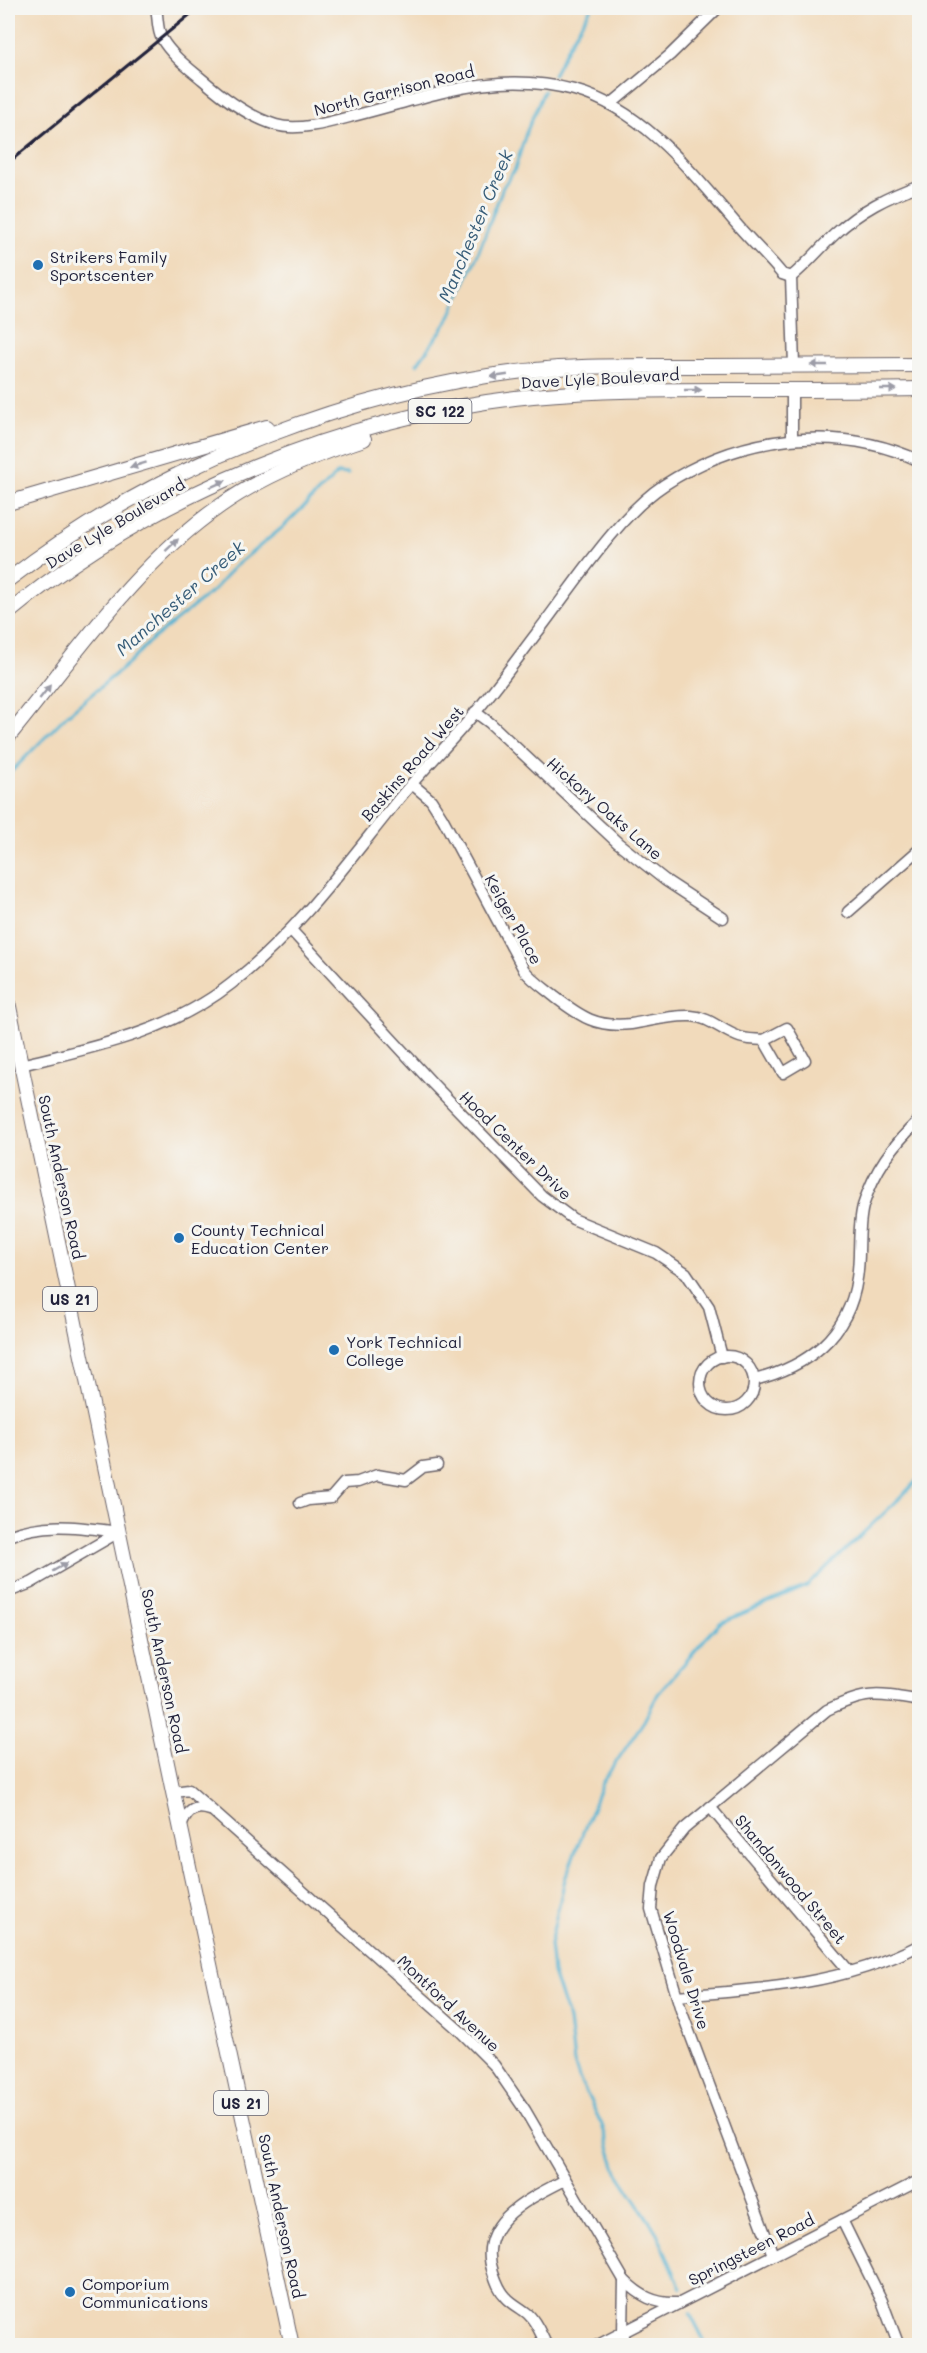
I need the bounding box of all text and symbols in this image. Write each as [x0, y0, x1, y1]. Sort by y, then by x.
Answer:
street label: North Garrison Road [312, 60, 476, 120]
water label: Manchester Creek [432, 146, 518, 306]
place label: Strikers Family Sportscenter [50, 246, 167, 285]
marker: Strikers Family Sportscenter [31, 258, 45, 272]
one-way arrow [810, 360, 829, 370]
street label: Dave Lyle Boulevard [520, 363, 680, 393]
one-way arrow [489, 371, 508, 380]
one-way arrow [684, 385, 703, 395]
one-way arrow [879, 385, 898, 394]
road number: SC 122 [408, 399, 472, 423]
one-way arrow [129, 461, 147, 470]
street label: Dave Lyle Boulevard [41, 473, 189, 573]
one-way arrow [209, 479, 227, 488]
water label: Manchester Creek [110, 535, 250, 661]
one-way arrow [165, 538, 180, 552]
one-way arrow [38, 684, 51, 700]
street label: Baskins Road West [356, 701, 468, 825]
street label: Hickory Oaks Lane [543, 752, 667, 864]
street label: Keiger Place [481, 870, 547, 968]
street label: Hood Center Drive [455, 1086, 577, 1204]
street label: South Anderson Road [34, 1093, 90, 1261]
place label: County Technical Education Center [191, 1219, 329, 1258]
marker: County Technical Education Center [172, 1231, 186, 1245]
road number: US 21 [43, 1287, 97, 1311]
place label: York Technical College [346, 1331, 462, 1370]
marker: York Technical College [327, 1343, 341, 1357]
one-way arrow [52, 1561, 68, 1572]
street label: South Anderson Road [137, 1587, 193, 1755]
street label: Shandonwood Street [731, 1810, 851, 1948]
street label: Woodvale Drive [659, 1908, 715, 2032]
street label: Montford Avenue [393, 1950, 505, 2056]
road number: US 21 [214, 2091, 268, 2115]
street label: South Anderson Road [254, 2132, 310, 2300]
street label: Springsteen Road [685, 2208, 817, 2290]
place label: Comporium Communications [82, 2273, 208, 2312]
marker: Comporium Communications [63, 2285, 77, 2299]

